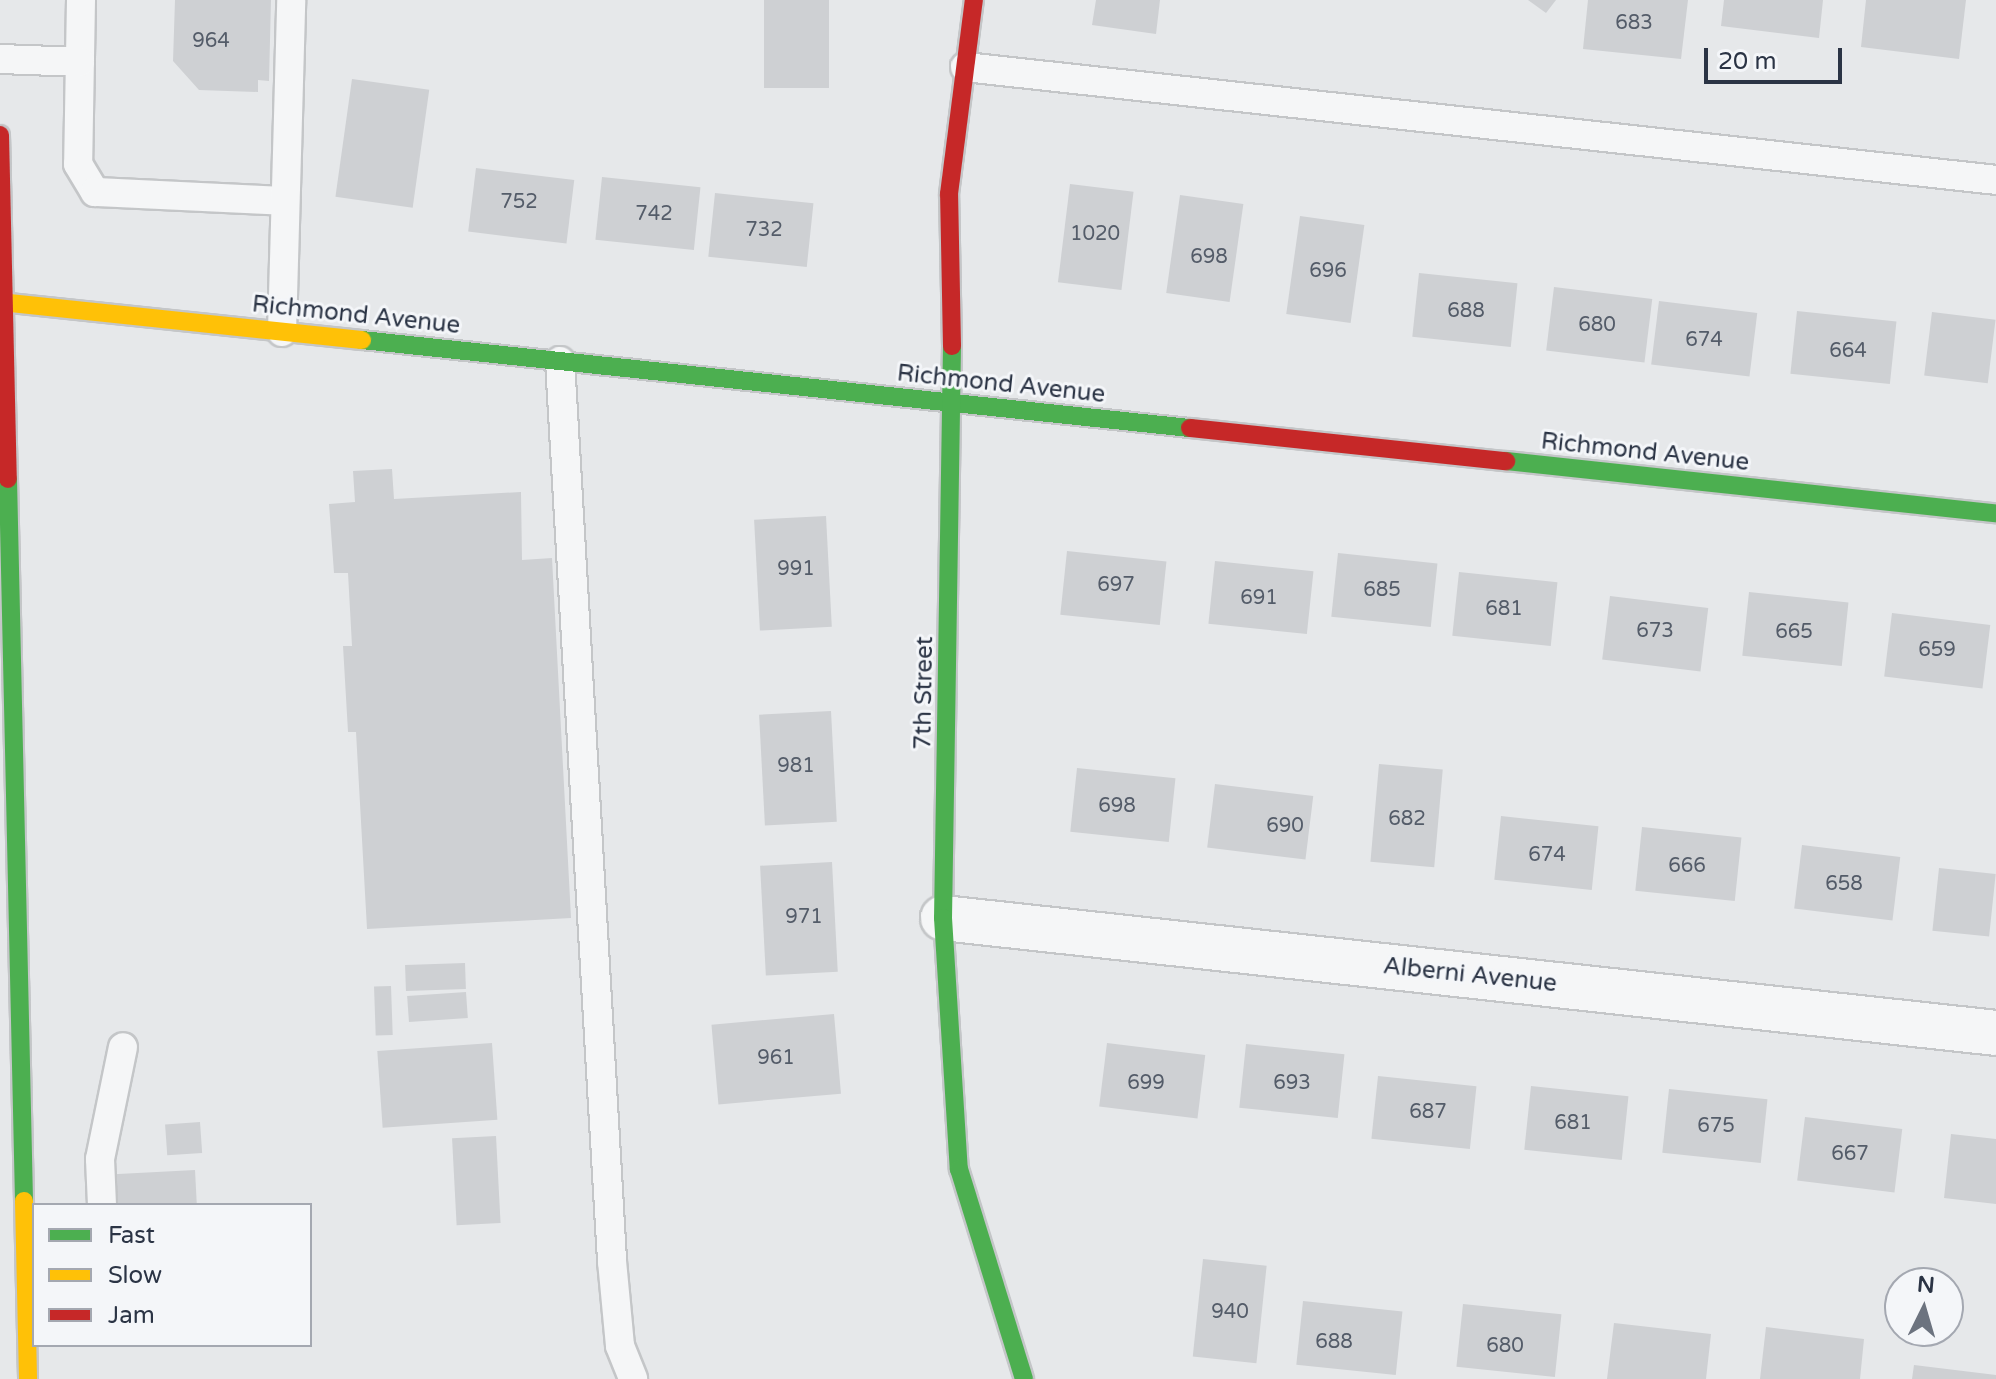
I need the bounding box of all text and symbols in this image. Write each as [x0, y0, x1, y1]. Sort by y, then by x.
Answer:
house number: 683 [1615, 11, 1653, 35]
house number: 964 [192, 29, 230, 53]
scale bar [1708, 32, 1846, 82]
text: 20 m [1718, 47, 1776, 76]
house number: 752 [500, 190, 538, 214]
house number: 742 [635, 202, 673, 226]
house number: 732 [745, 218, 783, 242]
house number: 1020 [1070, 222, 1120, 246]
house number: 698 [1190, 245, 1228, 269]
house number: 696 [1309, 259, 1347, 283]
street label: Richmond Avenue [251, 290, 461, 340]
house number: 688 [1447, 299, 1485, 323]
house number: 680 [1578, 313, 1616, 337]
house number: 674 [1685, 328, 1723, 352]
house number: 664 [1829, 339, 1867, 363]
street label: Richmond Avenue [896, 359, 1106, 409]
street label: Richmond Avenue [1540, 427, 1750, 477]
house number: 991 [777, 557, 815, 581]
house number: 697 [1097, 573, 1135, 597]
house number: 685 [1363, 578, 1401, 602]
house number: 691 [1240, 586, 1278, 610]
house number: 681 [1485, 597, 1523, 621]
house number: 673 [1636, 619, 1674, 643]
house number: 665 [1775, 620, 1813, 644]
street label: 7th Street [909, 636, 939, 750]
house number: 659 [1918, 638, 1956, 662]
house number: 981 [777, 754, 815, 778]
house number: 698 [1098, 794, 1136, 818]
house number: 682 [1388, 807, 1426, 831]
house number: 690 [1266, 814, 1304, 838]
house number: 674 [1528, 843, 1566, 867]
house number: 666 [1668, 854, 1706, 878]
house number: 658 [1825, 872, 1863, 896]
house number: 971 [785, 905, 823, 929]
street label: Alberni Avenue [1382, 952, 1558, 998]
house number: 961 [757, 1046, 795, 1070]
house number: 699 [1127, 1071, 1165, 1095]
house number: 693 [1273, 1071, 1311, 1095]
house number: 687 [1409, 1100, 1447, 1124]
house number: 681 [1554, 1111, 1592, 1135]
house number: 675 [1697, 1114, 1735, 1138]
house number: 667 [1831, 1142, 1869, 1166]
legend [32, 1203, 312, 1347]
text: Fast [108, 1221, 155, 1250]
text: Slow [108, 1261, 162, 1290]
north arrow [1884, 1267, 1964, 1347]
text: N [1916, 1271, 1936, 1299]
house number: 940 [1211, 1300, 1249, 1324]
text: Jam [108, 1301, 155, 1330]
house number: 688 [1315, 1330, 1353, 1354]
house number: 680 [1486, 1334, 1524, 1358]

